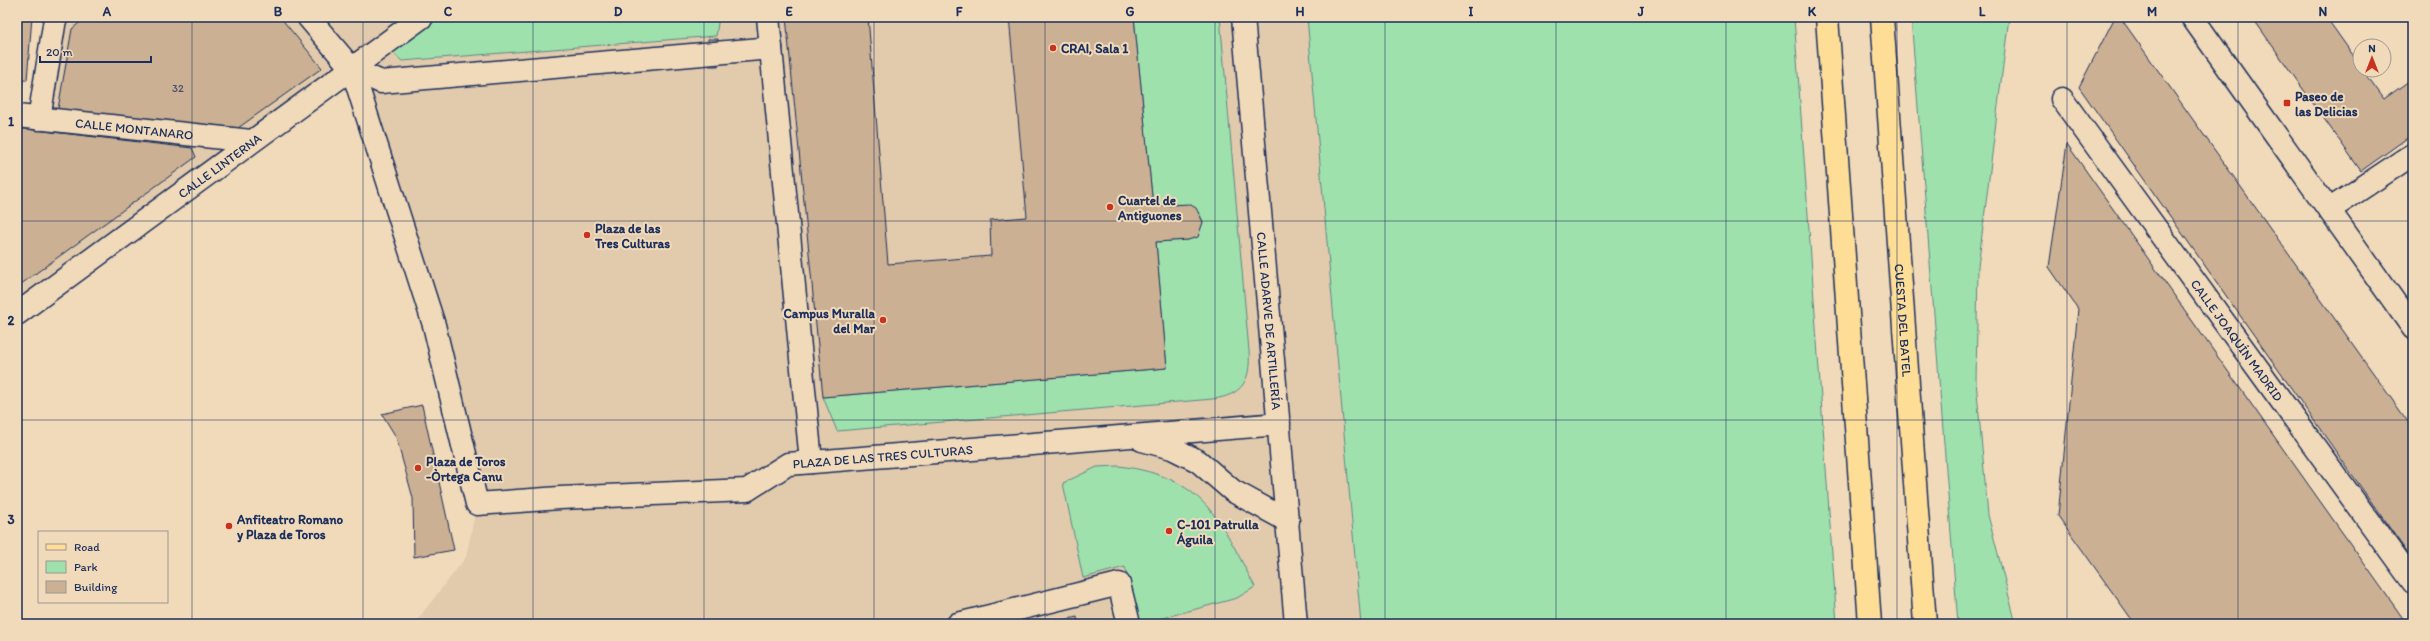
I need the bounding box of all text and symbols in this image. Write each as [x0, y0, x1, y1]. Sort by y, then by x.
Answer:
text: A [102, 4, 112, 19]
text: B [274, 4, 283, 19]
text: C [444, 4, 453, 19]
text: D [614, 4, 623, 19]
text: E [785, 4, 793, 19]
text: F [956, 4, 963, 19]
text: G [1126, 4, 1135, 19]
text: H [1296, 4, 1305, 19]
text: I [1469, 4, 1474, 19]
text: J [1637, 4, 1645, 19]
text: K [1808, 4, 1817, 19]
text: L [1979, 4, 1986, 19]
text: M [2147, 4, 2157, 19]
text: N [2319, 4, 2328, 19]
scale bar [40, 38, 151, 64]
north arrow [2352, 38, 2392, 78]
place label: CRAI, Sala 1 [1061, 41, 1128, 56]
text: N [2368, 42, 2376, 55]
marker: CRAI, Sala 1 [1048, 43, 1058, 53]
text: 20 m [46, 45, 73, 59]
house number: 32 [172, 82, 184, 95]
place label: Paseo de las Delicias [2295, 89, 2358, 119]
marker: Paseo de las Delicias [2282, 98, 2292, 108]
text: 1 [8, 114, 14, 129]
street label: CALLE MONTANARO [74, 115, 194, 143]
street label: CALLE LINTERNA [175, 130, 265, 202]
place label: Cuartel de Antiguones [1117, 193, 1182, 224]
marker: Cuartel de Antiguones [1105, 202, 1115, 212]
place label: Plaza de las Tres Culturas [594, 221, 670, 251]
marker: Plaza de las Tres Culturas [582, 230, 592, 240]
street label: CALLE ADARVE DE ARTILLERÍA [1254, 231, 1284, 411]
street label: CUESTA DEL BATEL [1891, 263, 1914, 378]
street label: CALLE JOAQUÍN MADRID [2187, 276, 2286, 405]
place label: Campus Muralla del Mar [784, 306, 876, 336]
text: 2 [8, 313, 15, 328]
marker: Campus Muralla del Mar [878, 315, 888, 325]
street label: PLAZA DE LAS TRES CULTURAS [792, 442, 973, 472]
place label: Plaza de Toros -Òrtega Canu [426, 454, 506, 485]
marker: Plaza de Toros -Òrtega Canu [413, 463, 423, 473]
text: 3 [7, 512, 15, 527]
place label: Anfiteatro Romano y Plaza de Toros [236, 512, 344, 543]
place label: C-101 Patrulla Águila [1176, 517, 1259, 548]
marker: Anfiteatro Romano y Plaza de Toros [224, 521, 234, 531]
marker: C-101 Patrulla Águila [1164, 526, 1174, 536]
legend [38, 531, 168, 603]
text: Road [74, 540, 100, 554]
text: Park [74, 560, 98, 574]
text: Building [74, 580, 118, 594]

